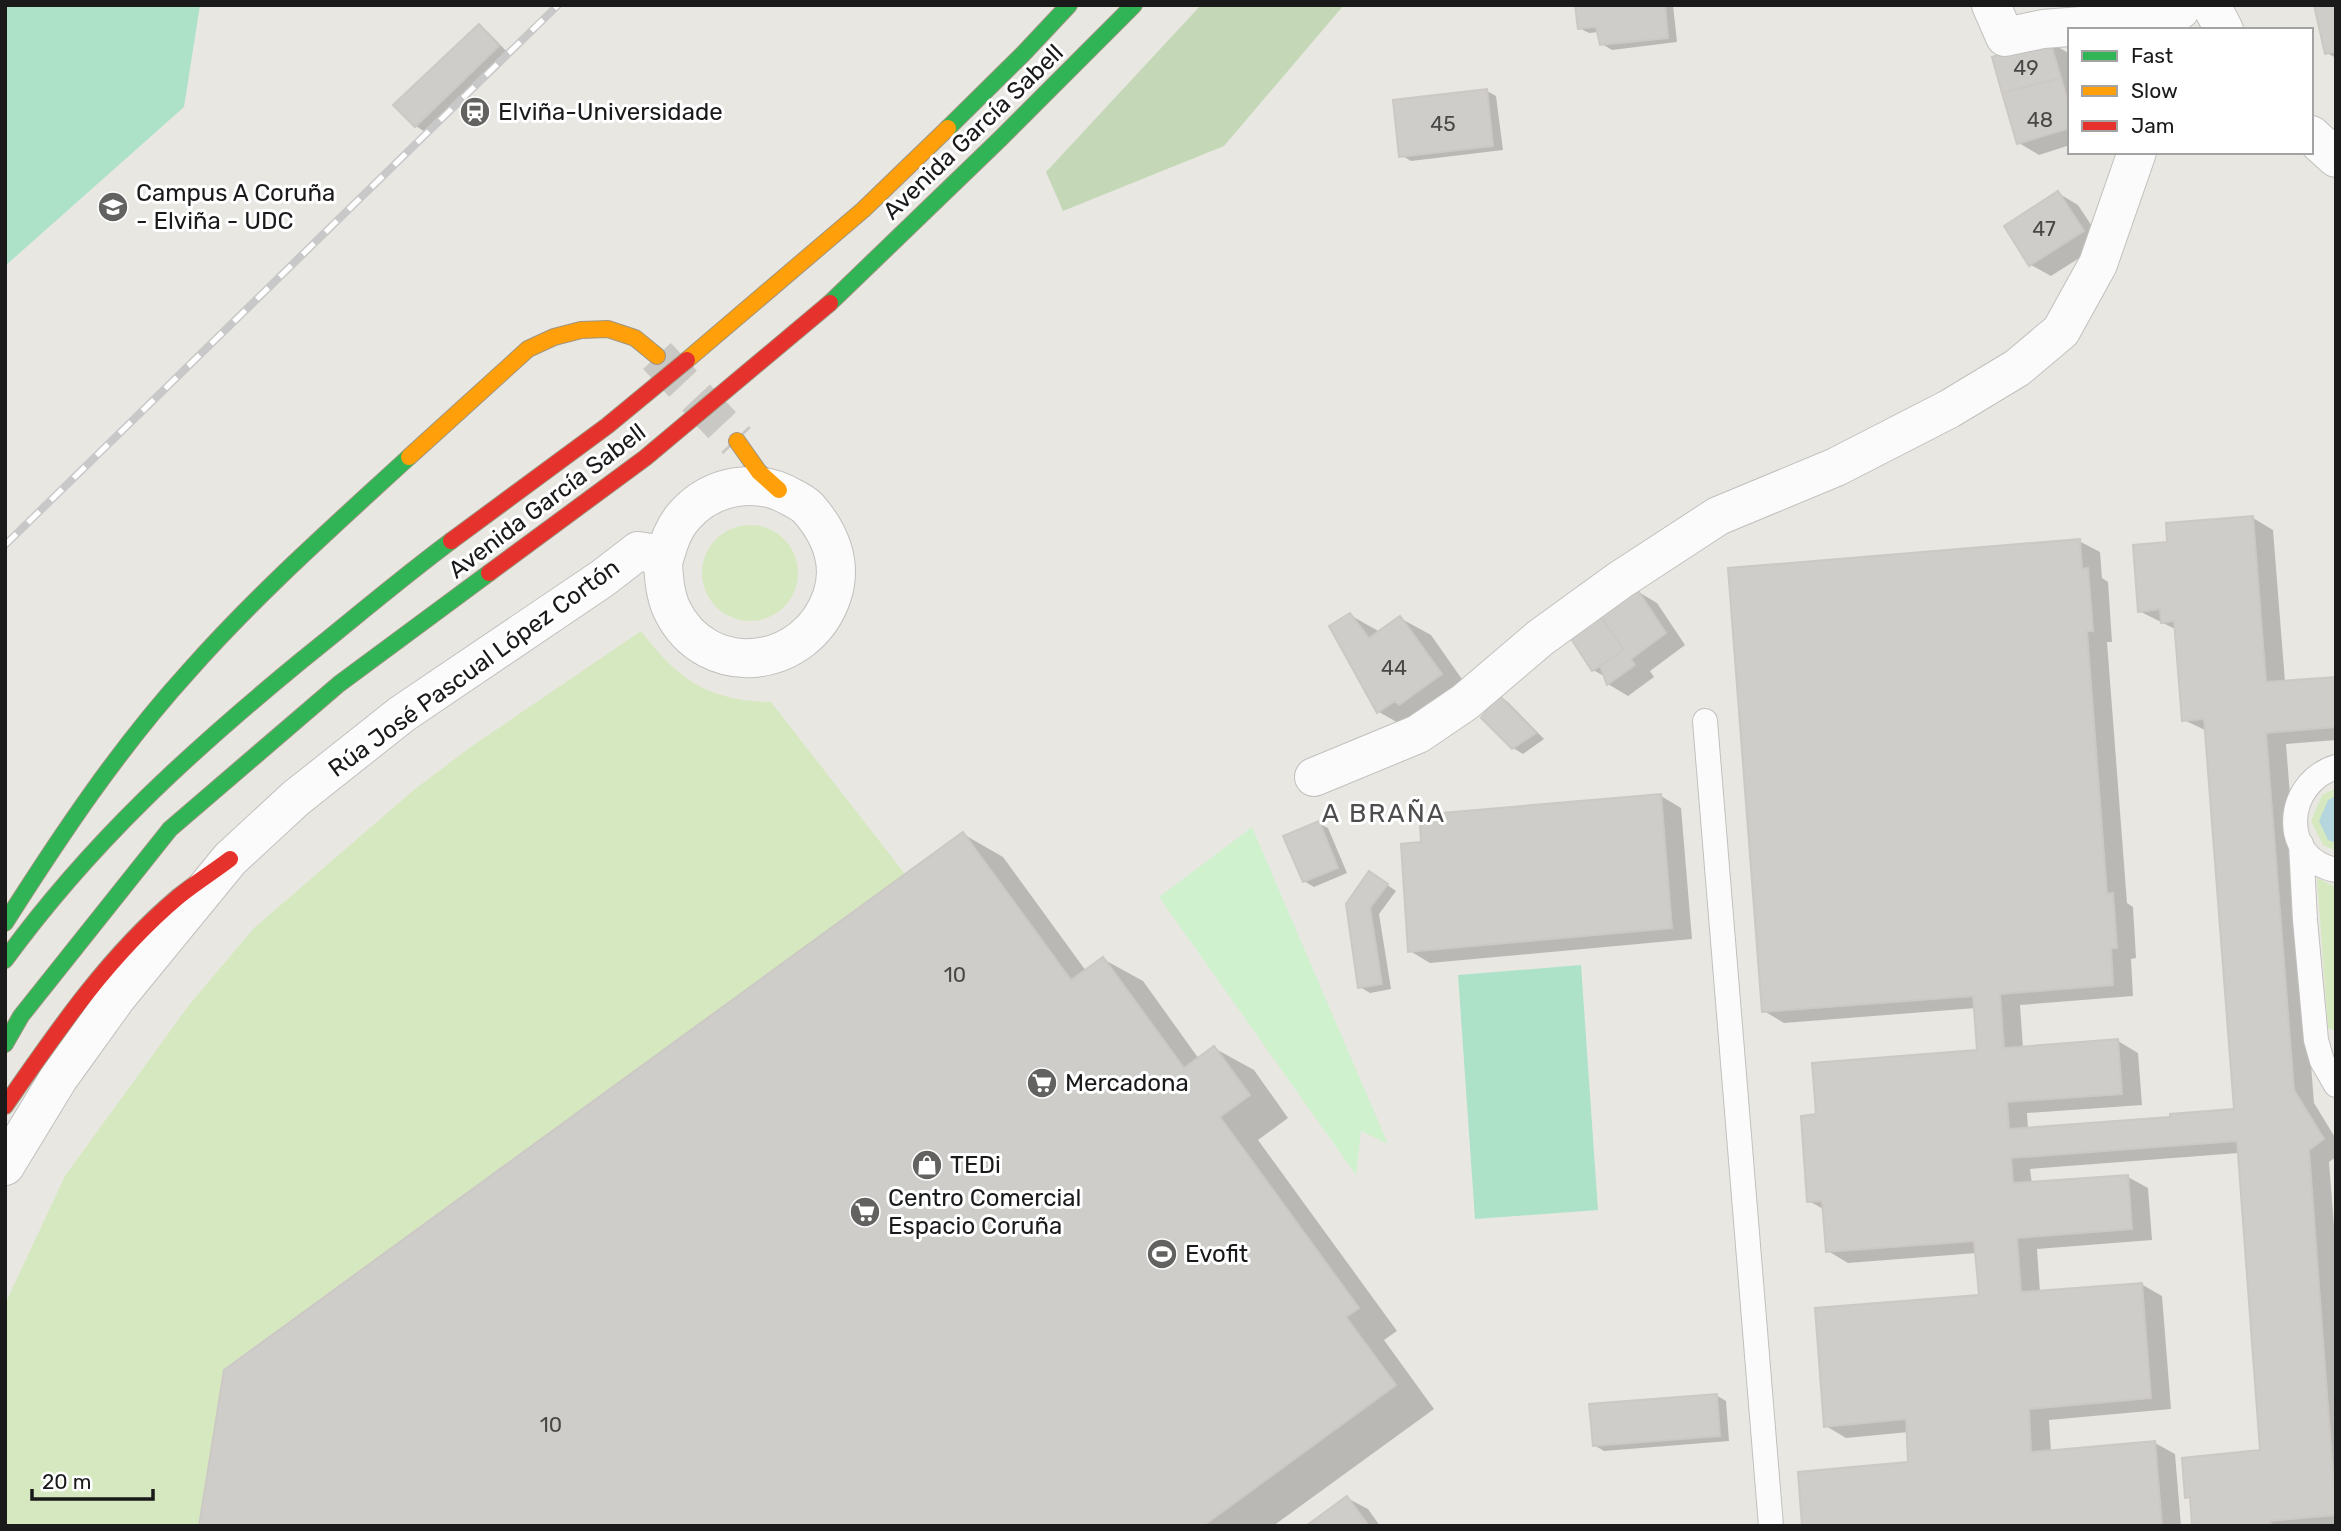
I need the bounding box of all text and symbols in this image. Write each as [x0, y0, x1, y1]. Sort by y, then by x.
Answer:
legend [2068, 28, 2313, 154]
street label: Avenida García Sabell [877, 39, 1069, 225]
text: Fast [2131, 43, 2173, 68]
house number: 49 [2013, 55, 2039, 80]
text: Slow [2131, 78, 2178, 103]
station icon: Elviña-Universidade [458, 95, 492, 129]
place label: Elviña-Universidade [498, 98, 723, 126]
house number: 48 [2027, 107, 2053, 132]
house number: 45 [1430, 111, 1456, 136]
text: Jam [2131, 113, 2175, 138]
place label: Campus A Coruña - Elviña - UDC [136, 179, 335, 235]
school or university icon: Campus A Coruña - Elviña - UDC [96, 190, 130, 224]
house number: 47 [2032, 216, 2056, 241]
street label: Avenida García Sabell [443, 418, 651, 584]
street label: Rúa José Pascual López Cortón [323, 553, 625, 783]
house number: 44 [1381, 655, 1407, 680]
district label: A BRAÑA [1322, 798, 1446, 829]
house number: 10 [944, 962, 966, 987]
supermarket icon: Mercadona [1025, 1066, 1059, 1100]
place label: Mercadona [1065, 1069, 1189, 1097]
shop icon: TEDi [910, 1148, 944, 1182]
place label: TEDi [950, 1151, 1001, 1179]
place label: Centro Comercial Espacio Coruña [888, 1184, 1081, 1240]
supermarket icon: Centro Comercial Espacio Coruña [848, 1195, 882, 1229]
sports icon: Evofit [1145, 1237, 1179, 1271]
place label: Evofit [1185, 1240, 1248, 1268]
house number: 10 [540, 1412, 562, 1437]
scale bar [32, 1458, 152, 1502]
text: 20 m [42, 1469, 91, 1494]

